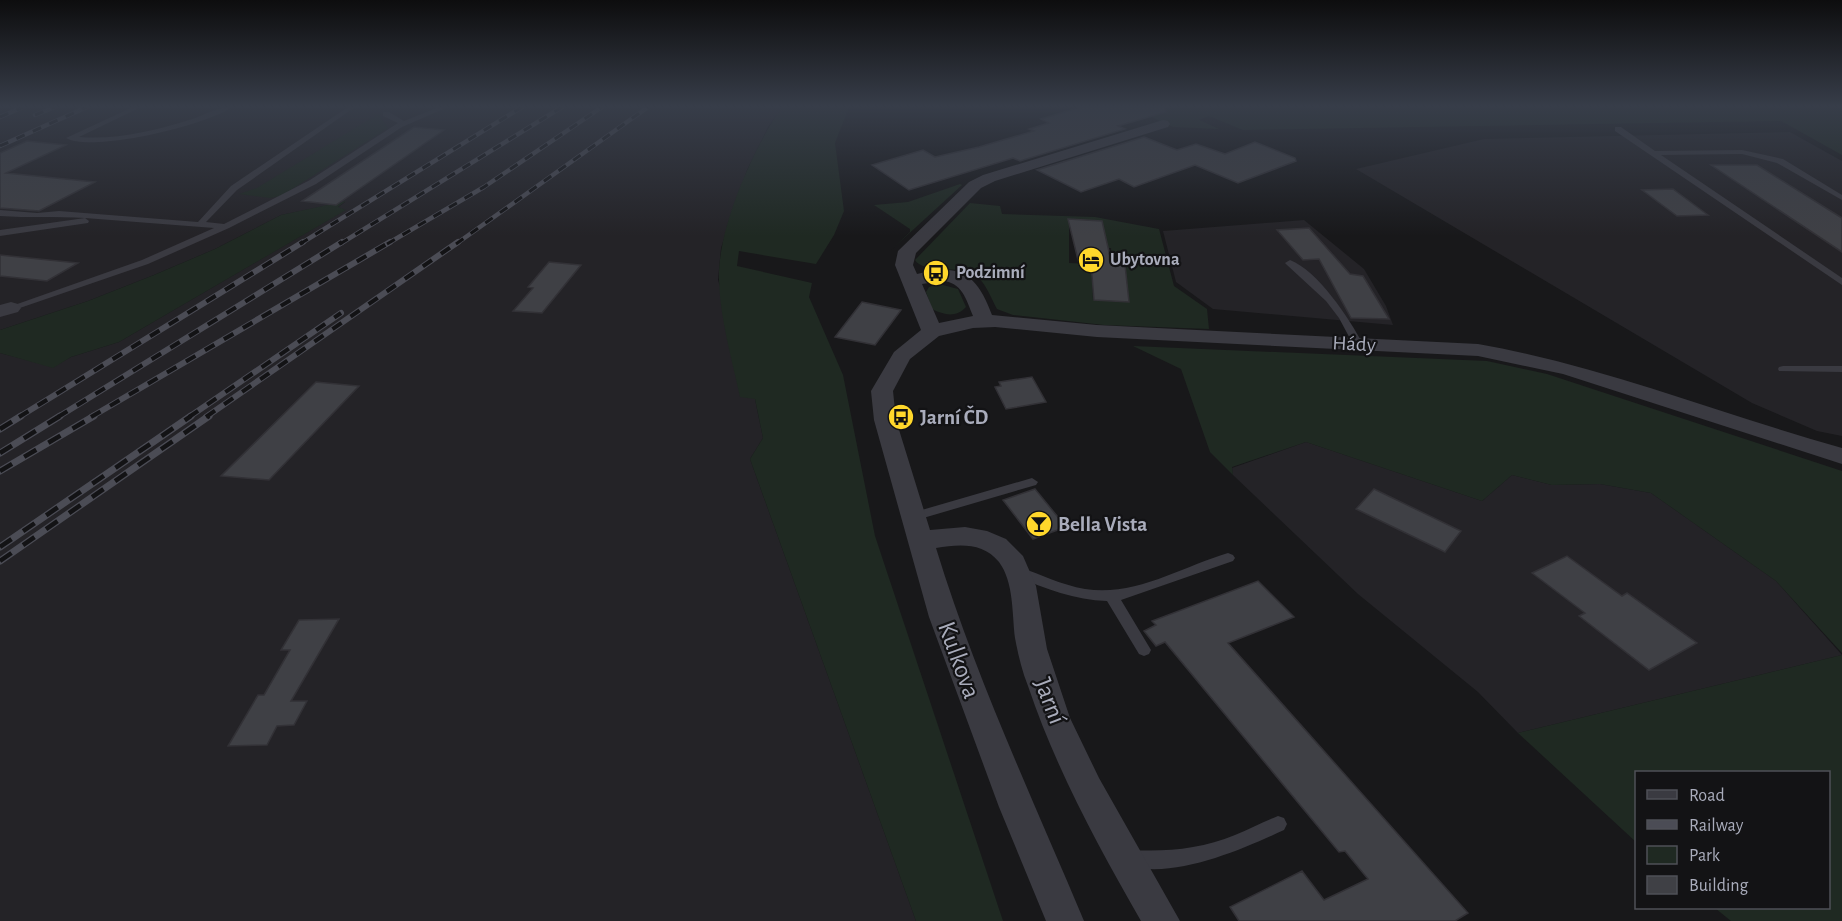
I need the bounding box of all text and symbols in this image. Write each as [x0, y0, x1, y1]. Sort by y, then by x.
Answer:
hotel icon: Ubytovna [1076, 245, 1106, 275]
place label: Ubytovna [1110, 251, 1180, 269]
bus stop icon: Podzimní [921, 258, 951, 288]
place label: Podzimní [956, 264, 1025, 282]
street label: Hády [1332, 332, 1376, 356]
bus stop icon: Jarní ČD [886, 402, 916, 432]
place label: Jarní ČD [920, 405, 989, 428]
bar icon: Bella Vista [1024, 509, 1054, 539]
place label: Bella Vista [1058, 514, 1147, 535]
street label: Kulkova [933, 618, 985, 702]
street label: Jarní [1029, 674, 1071, 728]
legend [1635, 771, 1830, 909]
text: Road [1689, 787, 1725, 805]
text: Railway [1689, 817, 1744, 835]
text: Park [1689, 847, 1721, 865]
text: Building [1689, 877, 1749, 895]

